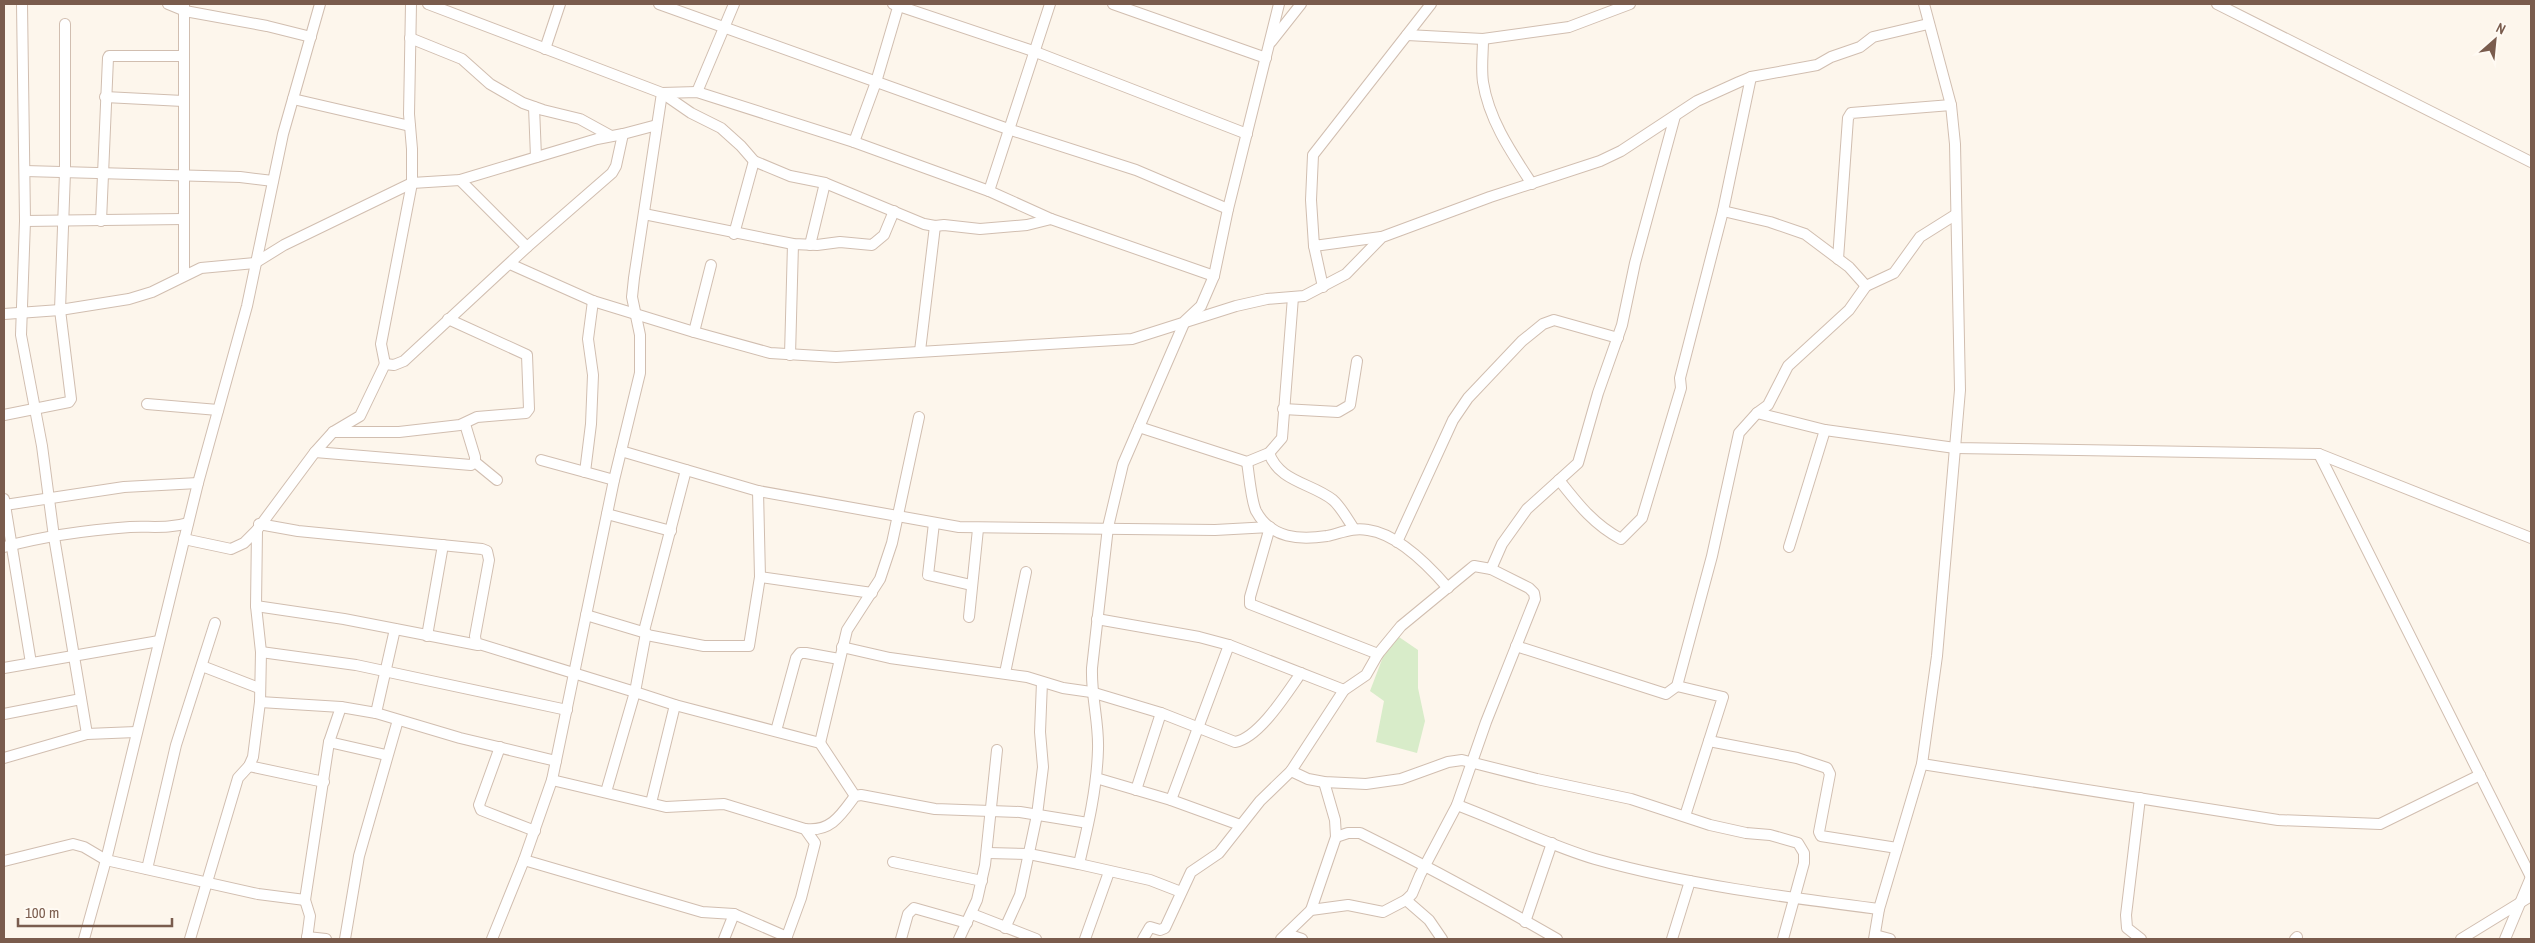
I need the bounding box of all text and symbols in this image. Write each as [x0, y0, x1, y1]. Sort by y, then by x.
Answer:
north arrow [2470, 15, 2520, 65]
text: N [2493, 19, 2509, 38]
scale bar [18, 896, 171, 928]
text: 100 m [25, 902, 59, 923]

